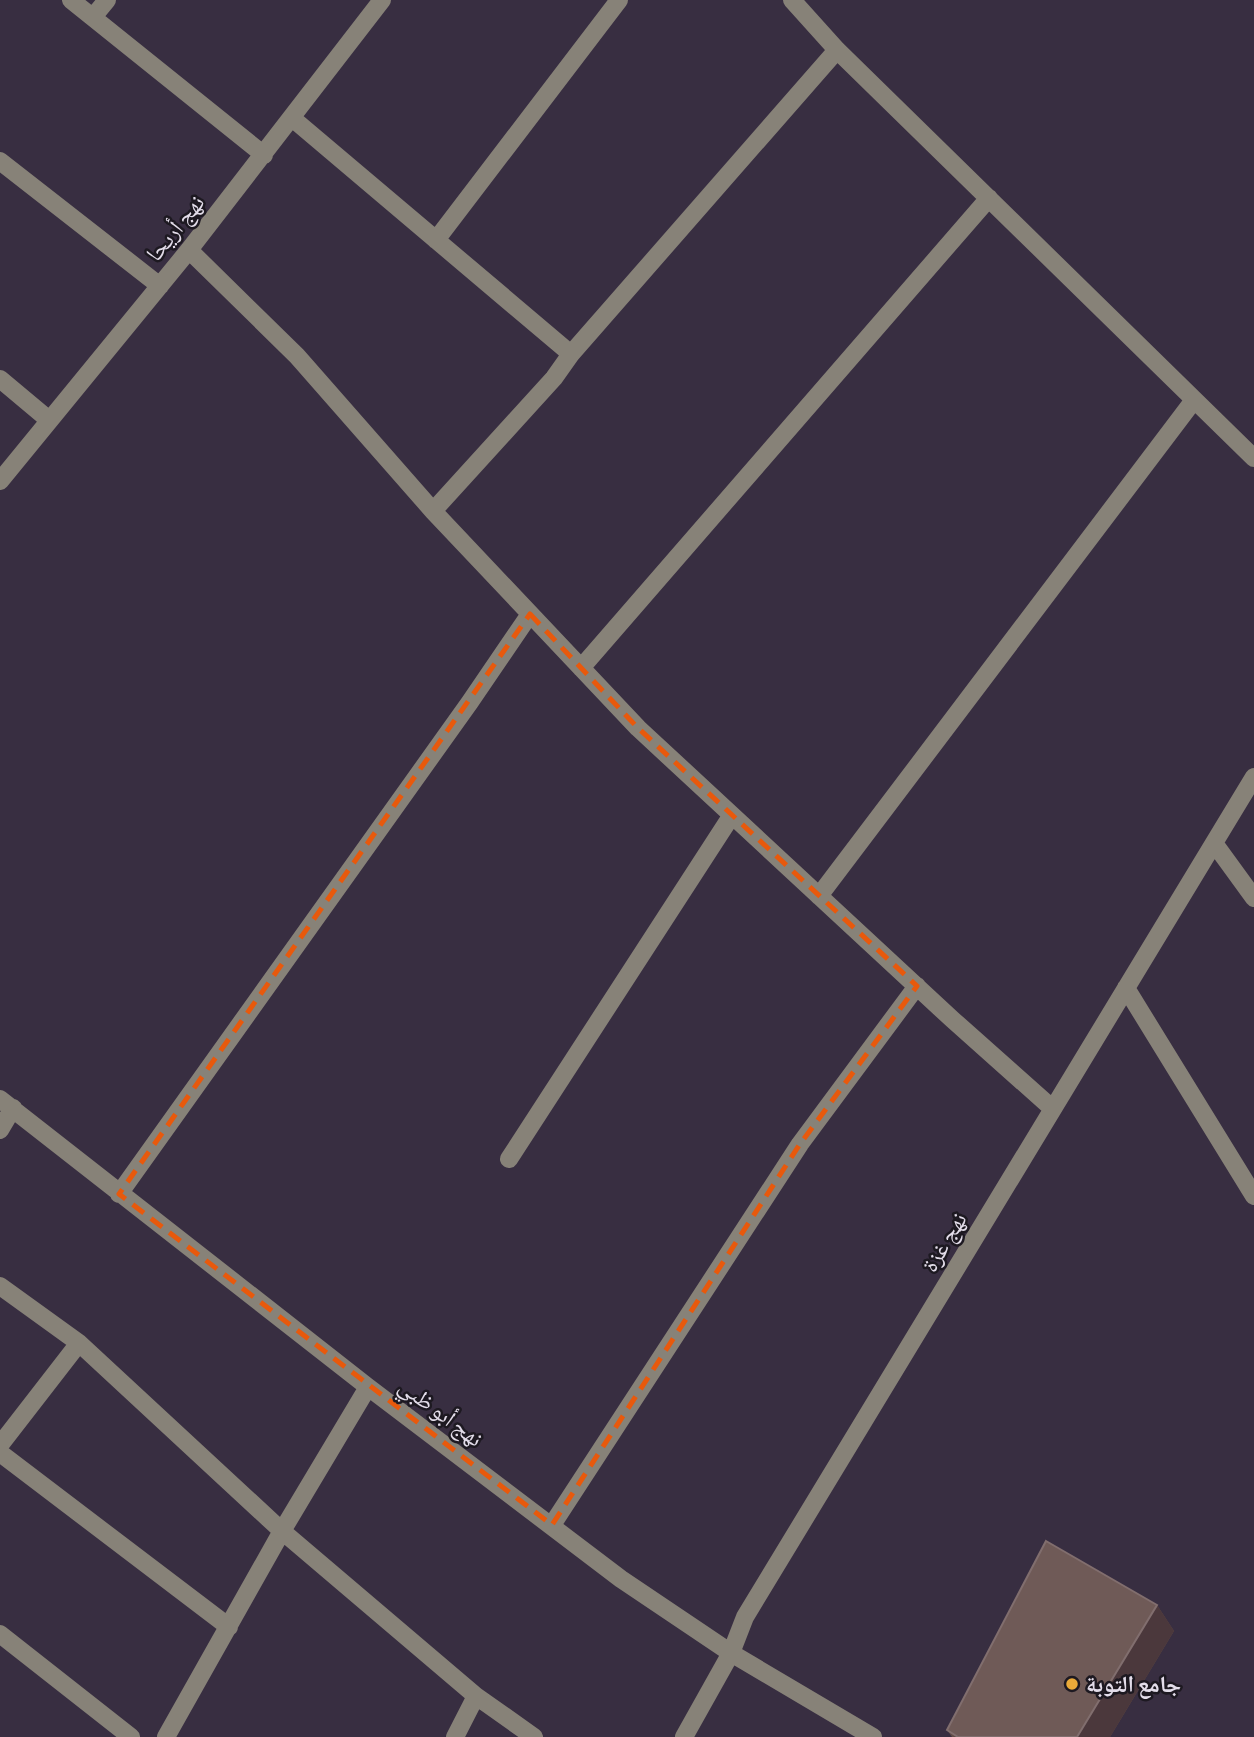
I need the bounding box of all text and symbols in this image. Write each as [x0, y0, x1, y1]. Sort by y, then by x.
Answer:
street label: نهج أريحا [140, 189, 211, 268]
street label: نهج غزة [916, 1208, 973, 1277]
street label: نهج أبو ظبي [391, 1372, 488, 1457]
place label: جامع التوبة [1086, 1671, 1181, 1699]
marker: جامع التوبة [1064, 1676, 1080, 1692]

